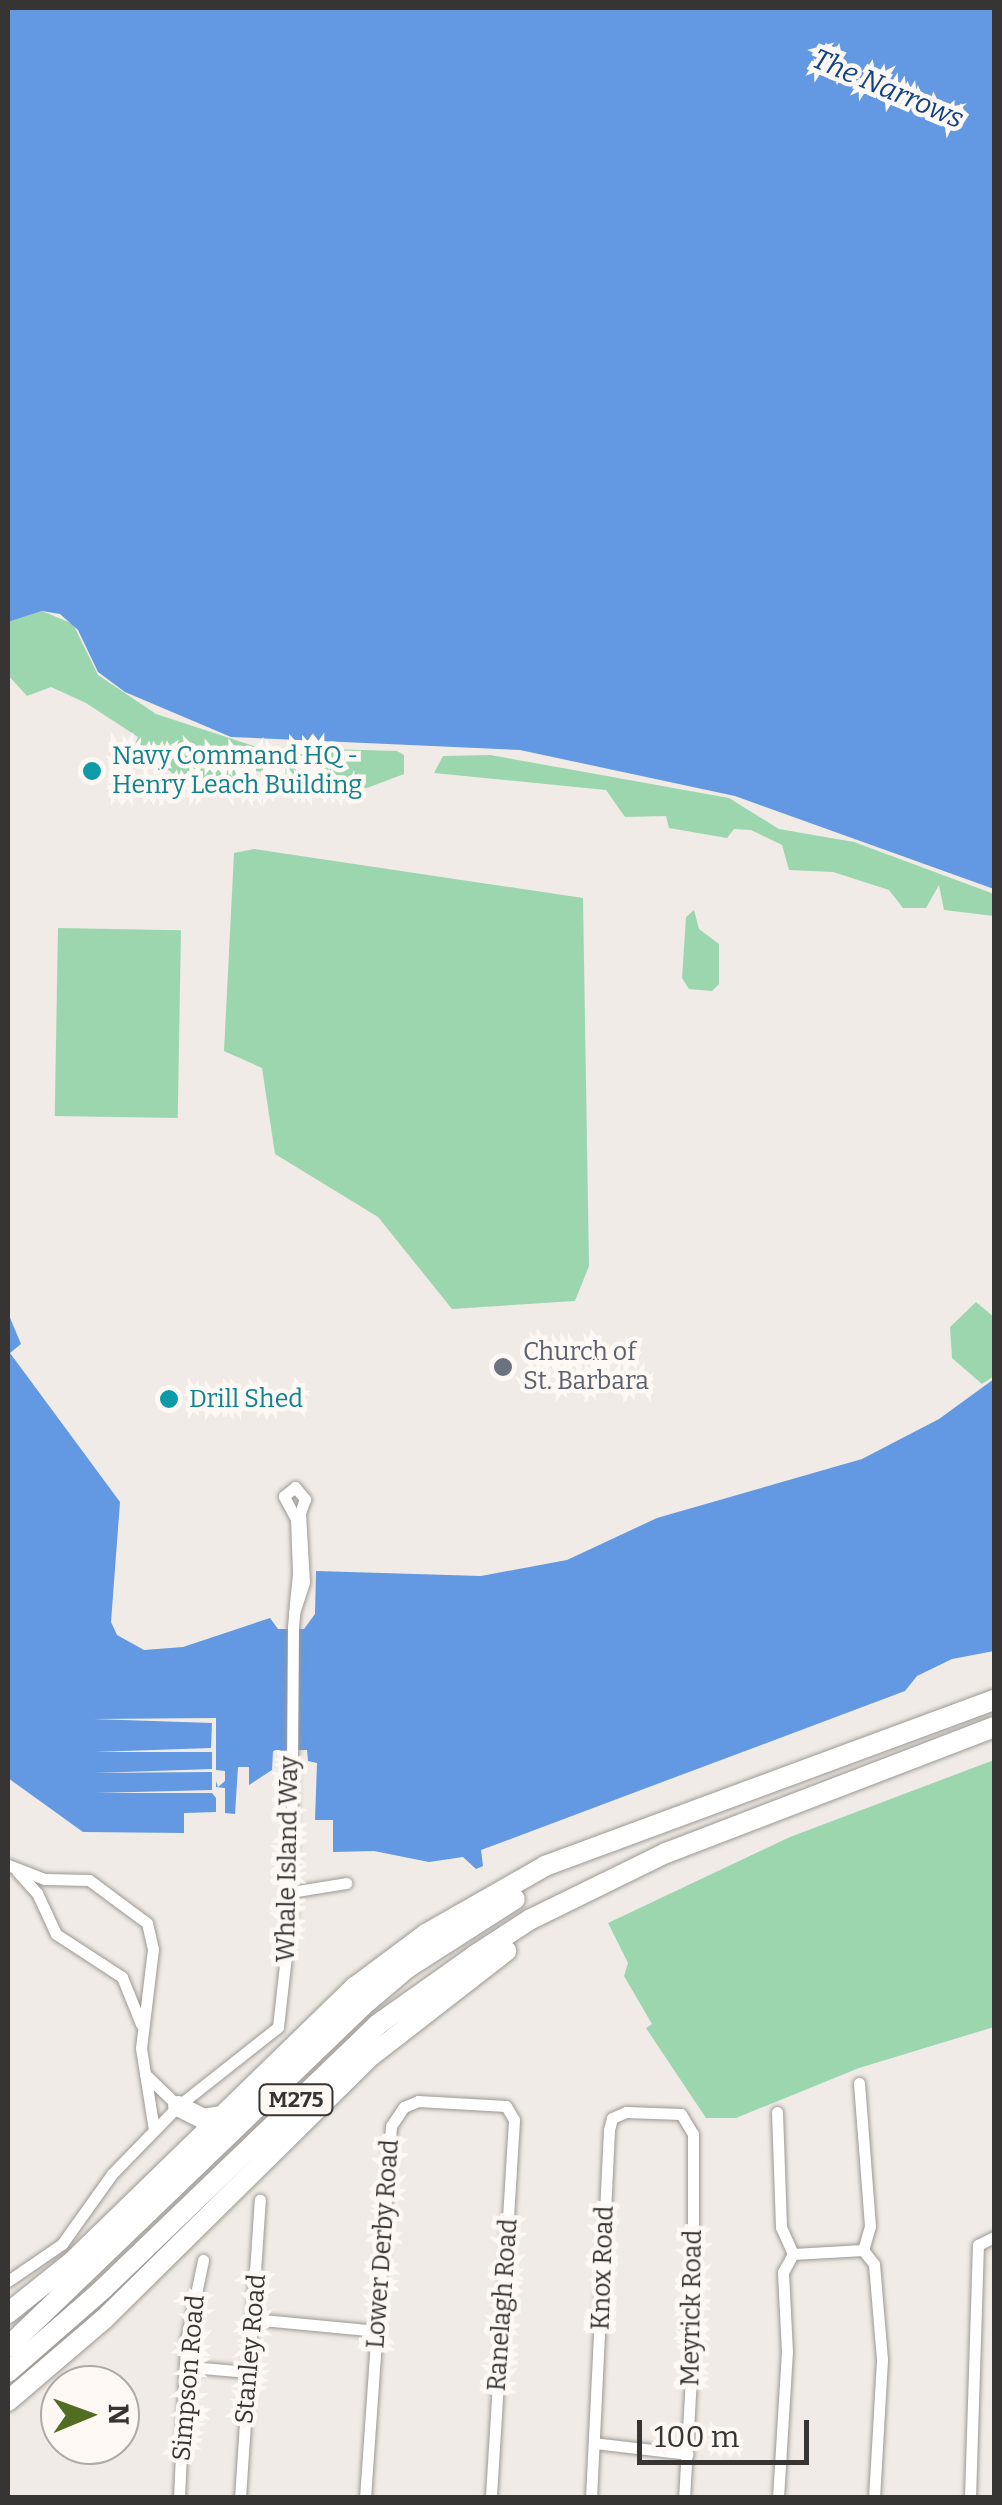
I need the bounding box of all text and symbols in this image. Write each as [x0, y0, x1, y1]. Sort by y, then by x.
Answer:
water label: The Narrows [807, 42, 969, 136]
place label: Navy Command HQ - Henry Leach Building [112, 742, 362, 801]
marker: Navy Command HQ - Henry Leach Building [81, 760, 103, 782]
place label: Church of St. Barbara [523, 1338, 649, 1397]
marker: Church of St. Barbara [492, 1356, 514, 1378]
place label: Drill Shed [189, 1384, 303, 1414]
marker: Drill Shed [158, 1388, 180, 1410]
street label: Whale Island Way [271, 1755, 305, 1963]
road number: M275 [256, 2083, 336, 2117]
street label: Lower Derby Road [361, 2138, 405, 2350]
street label: Knox Road [586, 2205, 620, 2331]
street label: Ranelagh Road [482, 2218, 524, 2392]
street label: Meyrick Road [676, 2229, 708, 2387]
street label: Stanley Road [230, 2273, 272, 2425]
street label: Simpson Road [167, 2294, 211, 2462]
north arrow [40, 2365, 140, 2465]
scale bar [642, 2400, 814, 2462]
text: N [102, 2403, 135, 2426]
text: 100 m [654, 2419, 739, 2455]

